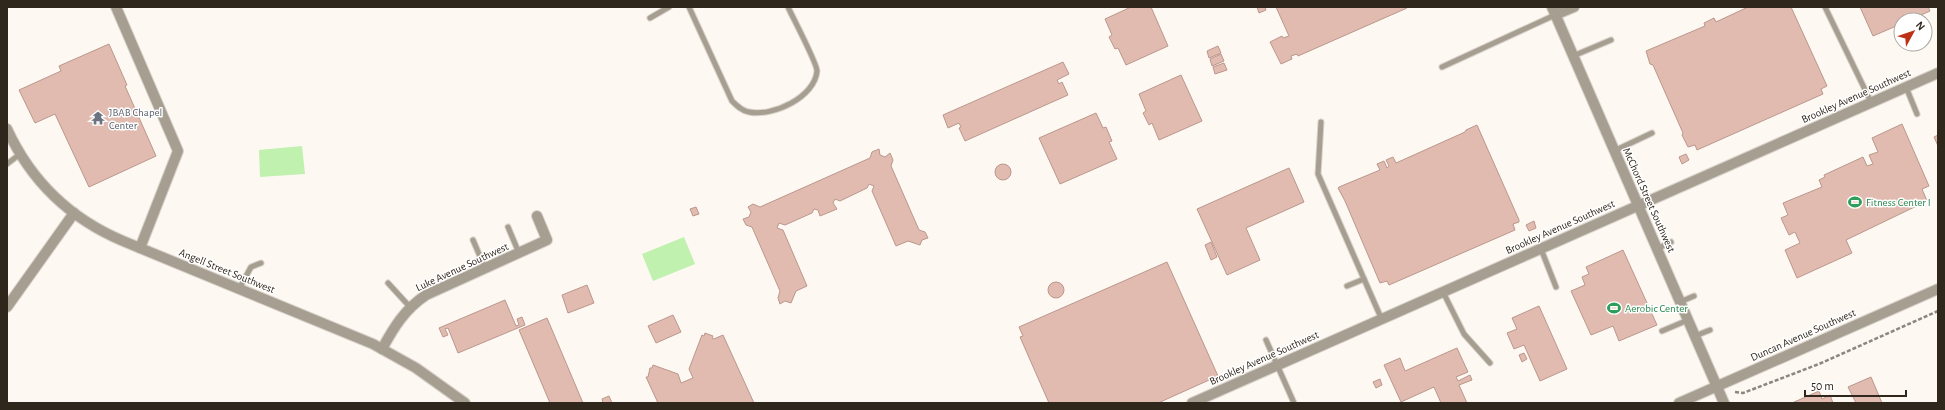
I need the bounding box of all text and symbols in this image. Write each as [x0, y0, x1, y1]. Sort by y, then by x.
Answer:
north arrow [1893, 12, 1933, 52]
text: N [1914, 19, 1927, 32]
street label: Brookley Avenue Southwest [1800, 67, 1913, 125]
place label: JBAB Chapel Center [109, 107, 162, 131]
temple icon: JBAB Chapel Center [90, 110, 106, 126]
street label: McChord Street Southwest [1621, 146, 1677, 254]
sports icon: Fitness Center I [1847, 194, 1863, 210]
place label: Fitness Center I [1866, 197, 1931, 208]
street label: Brookley Avenue Southwest [1504, 198, 1617, 256]
street label: Luke Avenue Southwest [414, 241, 510, 293]
street label: Angell Street Southwest [178, 247, 277, 295]
sports icon: Aerobic Center [1606, 300, 1622, 316]
place label: Aerobic Center [1625, 303, 1688, 314]
street label: Duncan Avenue Southwest [1749, 307, 1858, 363]
street label: Brookley Avenue Southwest [1208, 329, 1321, 387]
scale bar [1805, 372, 1906, 398]
text: 50 m [1811, 380, 1834, 392]

